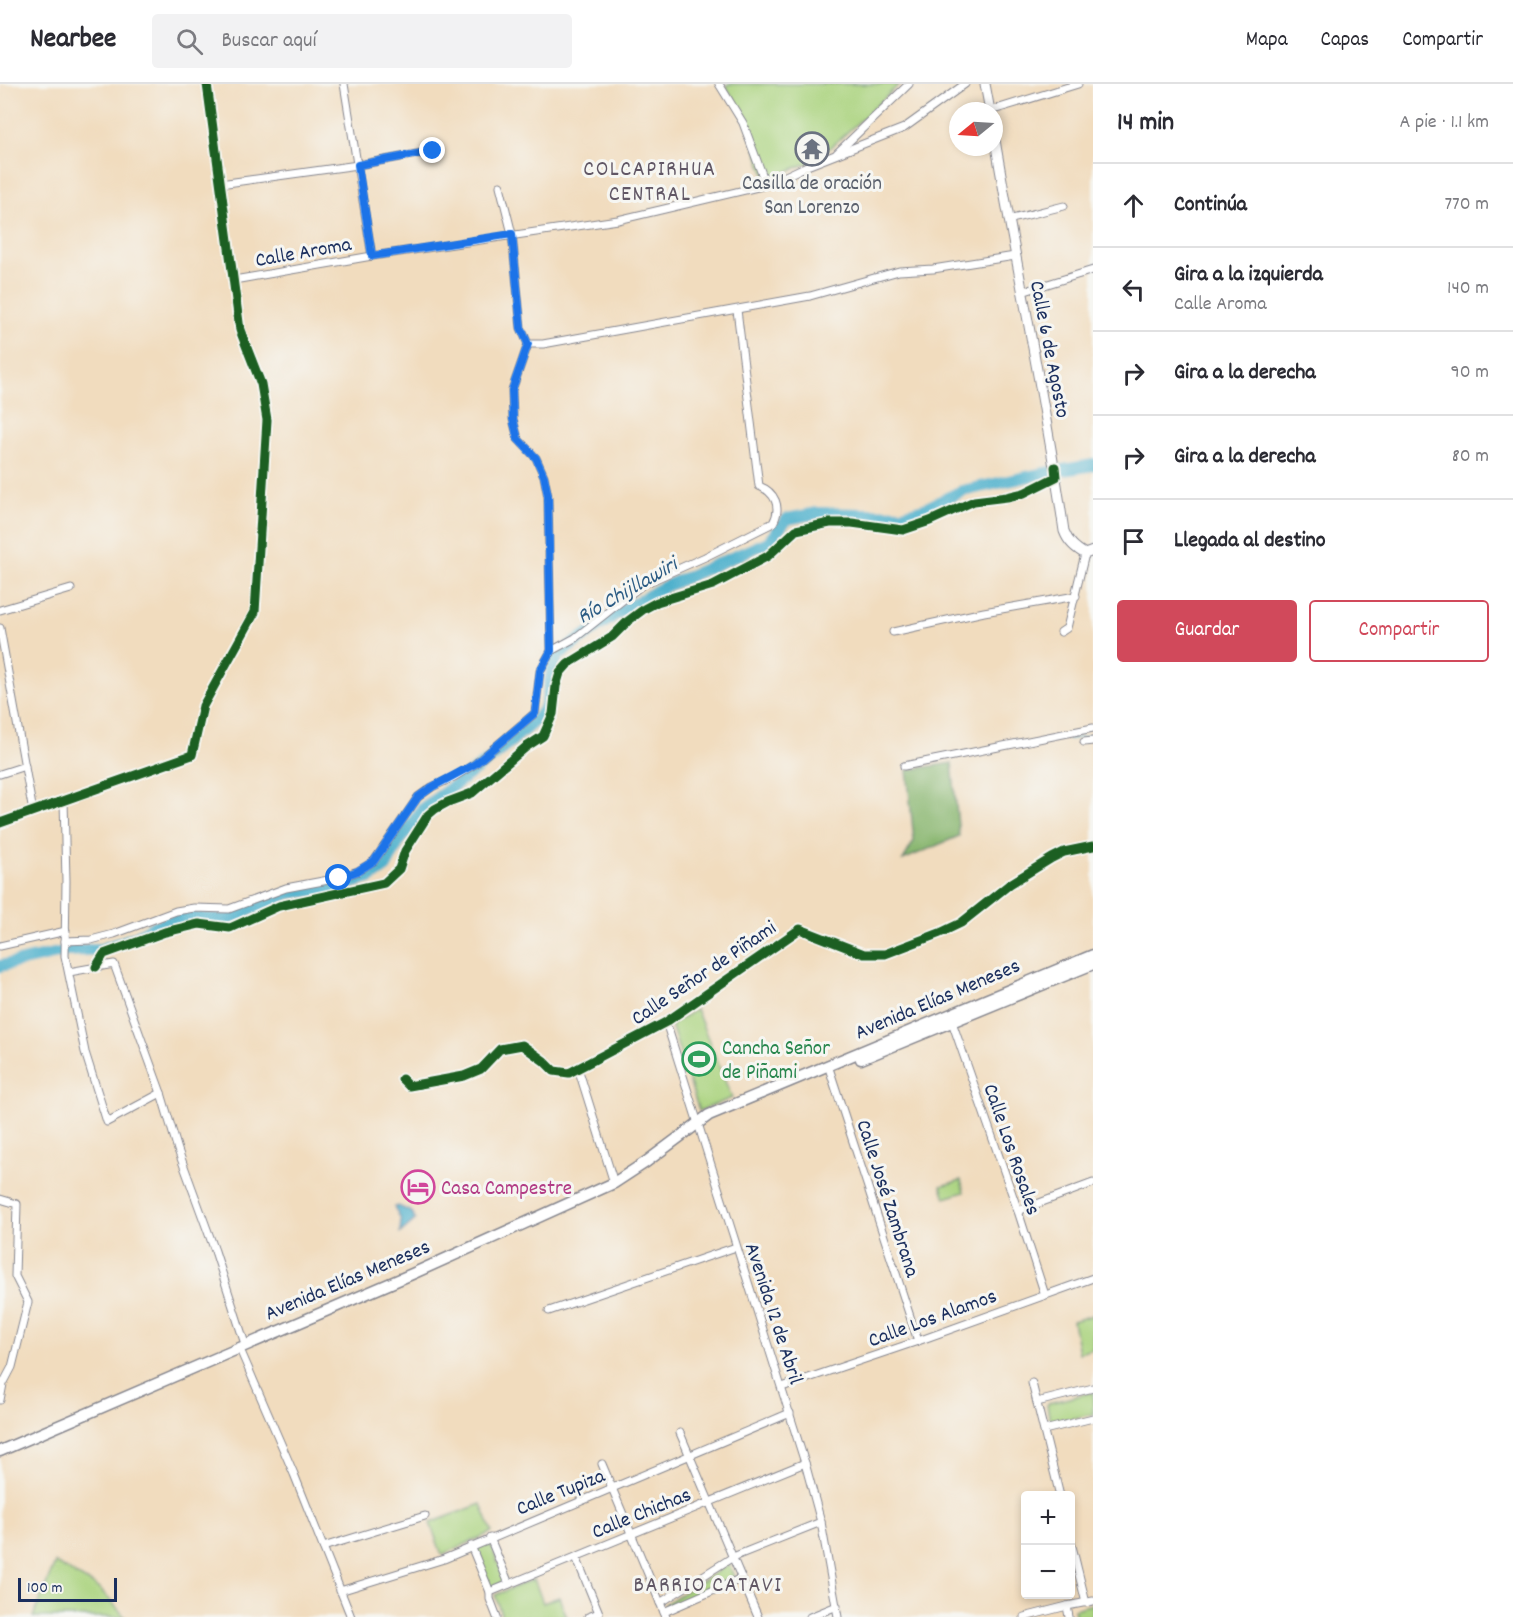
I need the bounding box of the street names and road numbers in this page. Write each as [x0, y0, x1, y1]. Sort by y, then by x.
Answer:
street label: Calle Aroma [253, 231, 355, 277]
street label: Calle 6 de Agosto [1020, 278, 1076, 421]
street label: Calle Señor de Piñami [626, 915, 783, 1034]
street label: Avenida Elías Meneses [851, 952, 1025, 1049]
street label: Calle Los Rosales [974, 1080, 1047, 1220]
street label: Calle José Zambrana [847, 1116, 926, 1283]
street label: Avenida Elías Meneses [261, 1233, 435, 1330]
street label: Avenida 12 de Abril [735, 1239, 809, 1389]
street label: Calle Los Alamos [865, 1283, 1001, 1357]
street label: Calle Tupiza [512, 1462, 611, 1525]
street label: Calle Chichas [588, 1481, 696, 1548]

